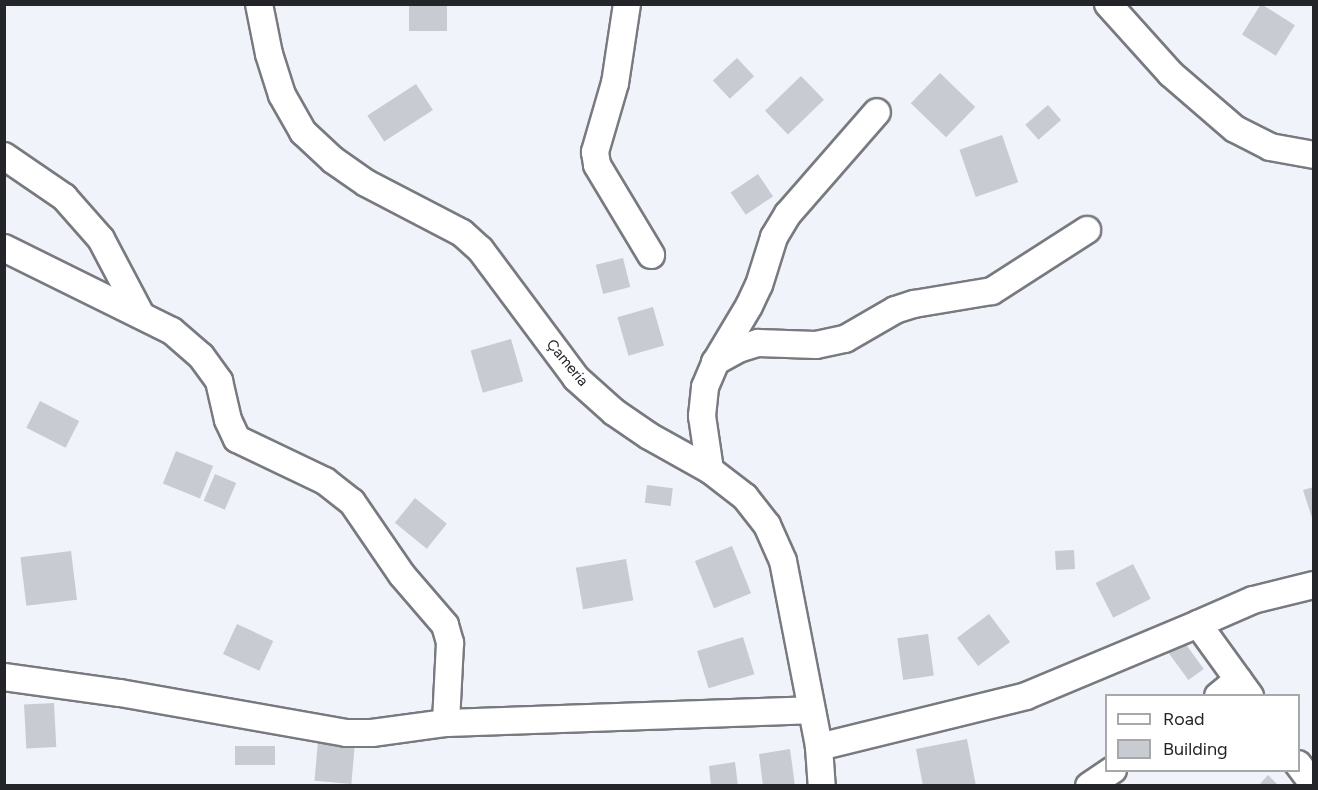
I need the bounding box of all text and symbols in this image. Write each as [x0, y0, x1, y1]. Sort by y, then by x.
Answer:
street label: Çameria [542, 336, 592, 390]
legend [1105, 694, 1300, 772]
text: Road [1163, 708, 1204, 730]
text: Building [1163, 738, 1228, 760]

